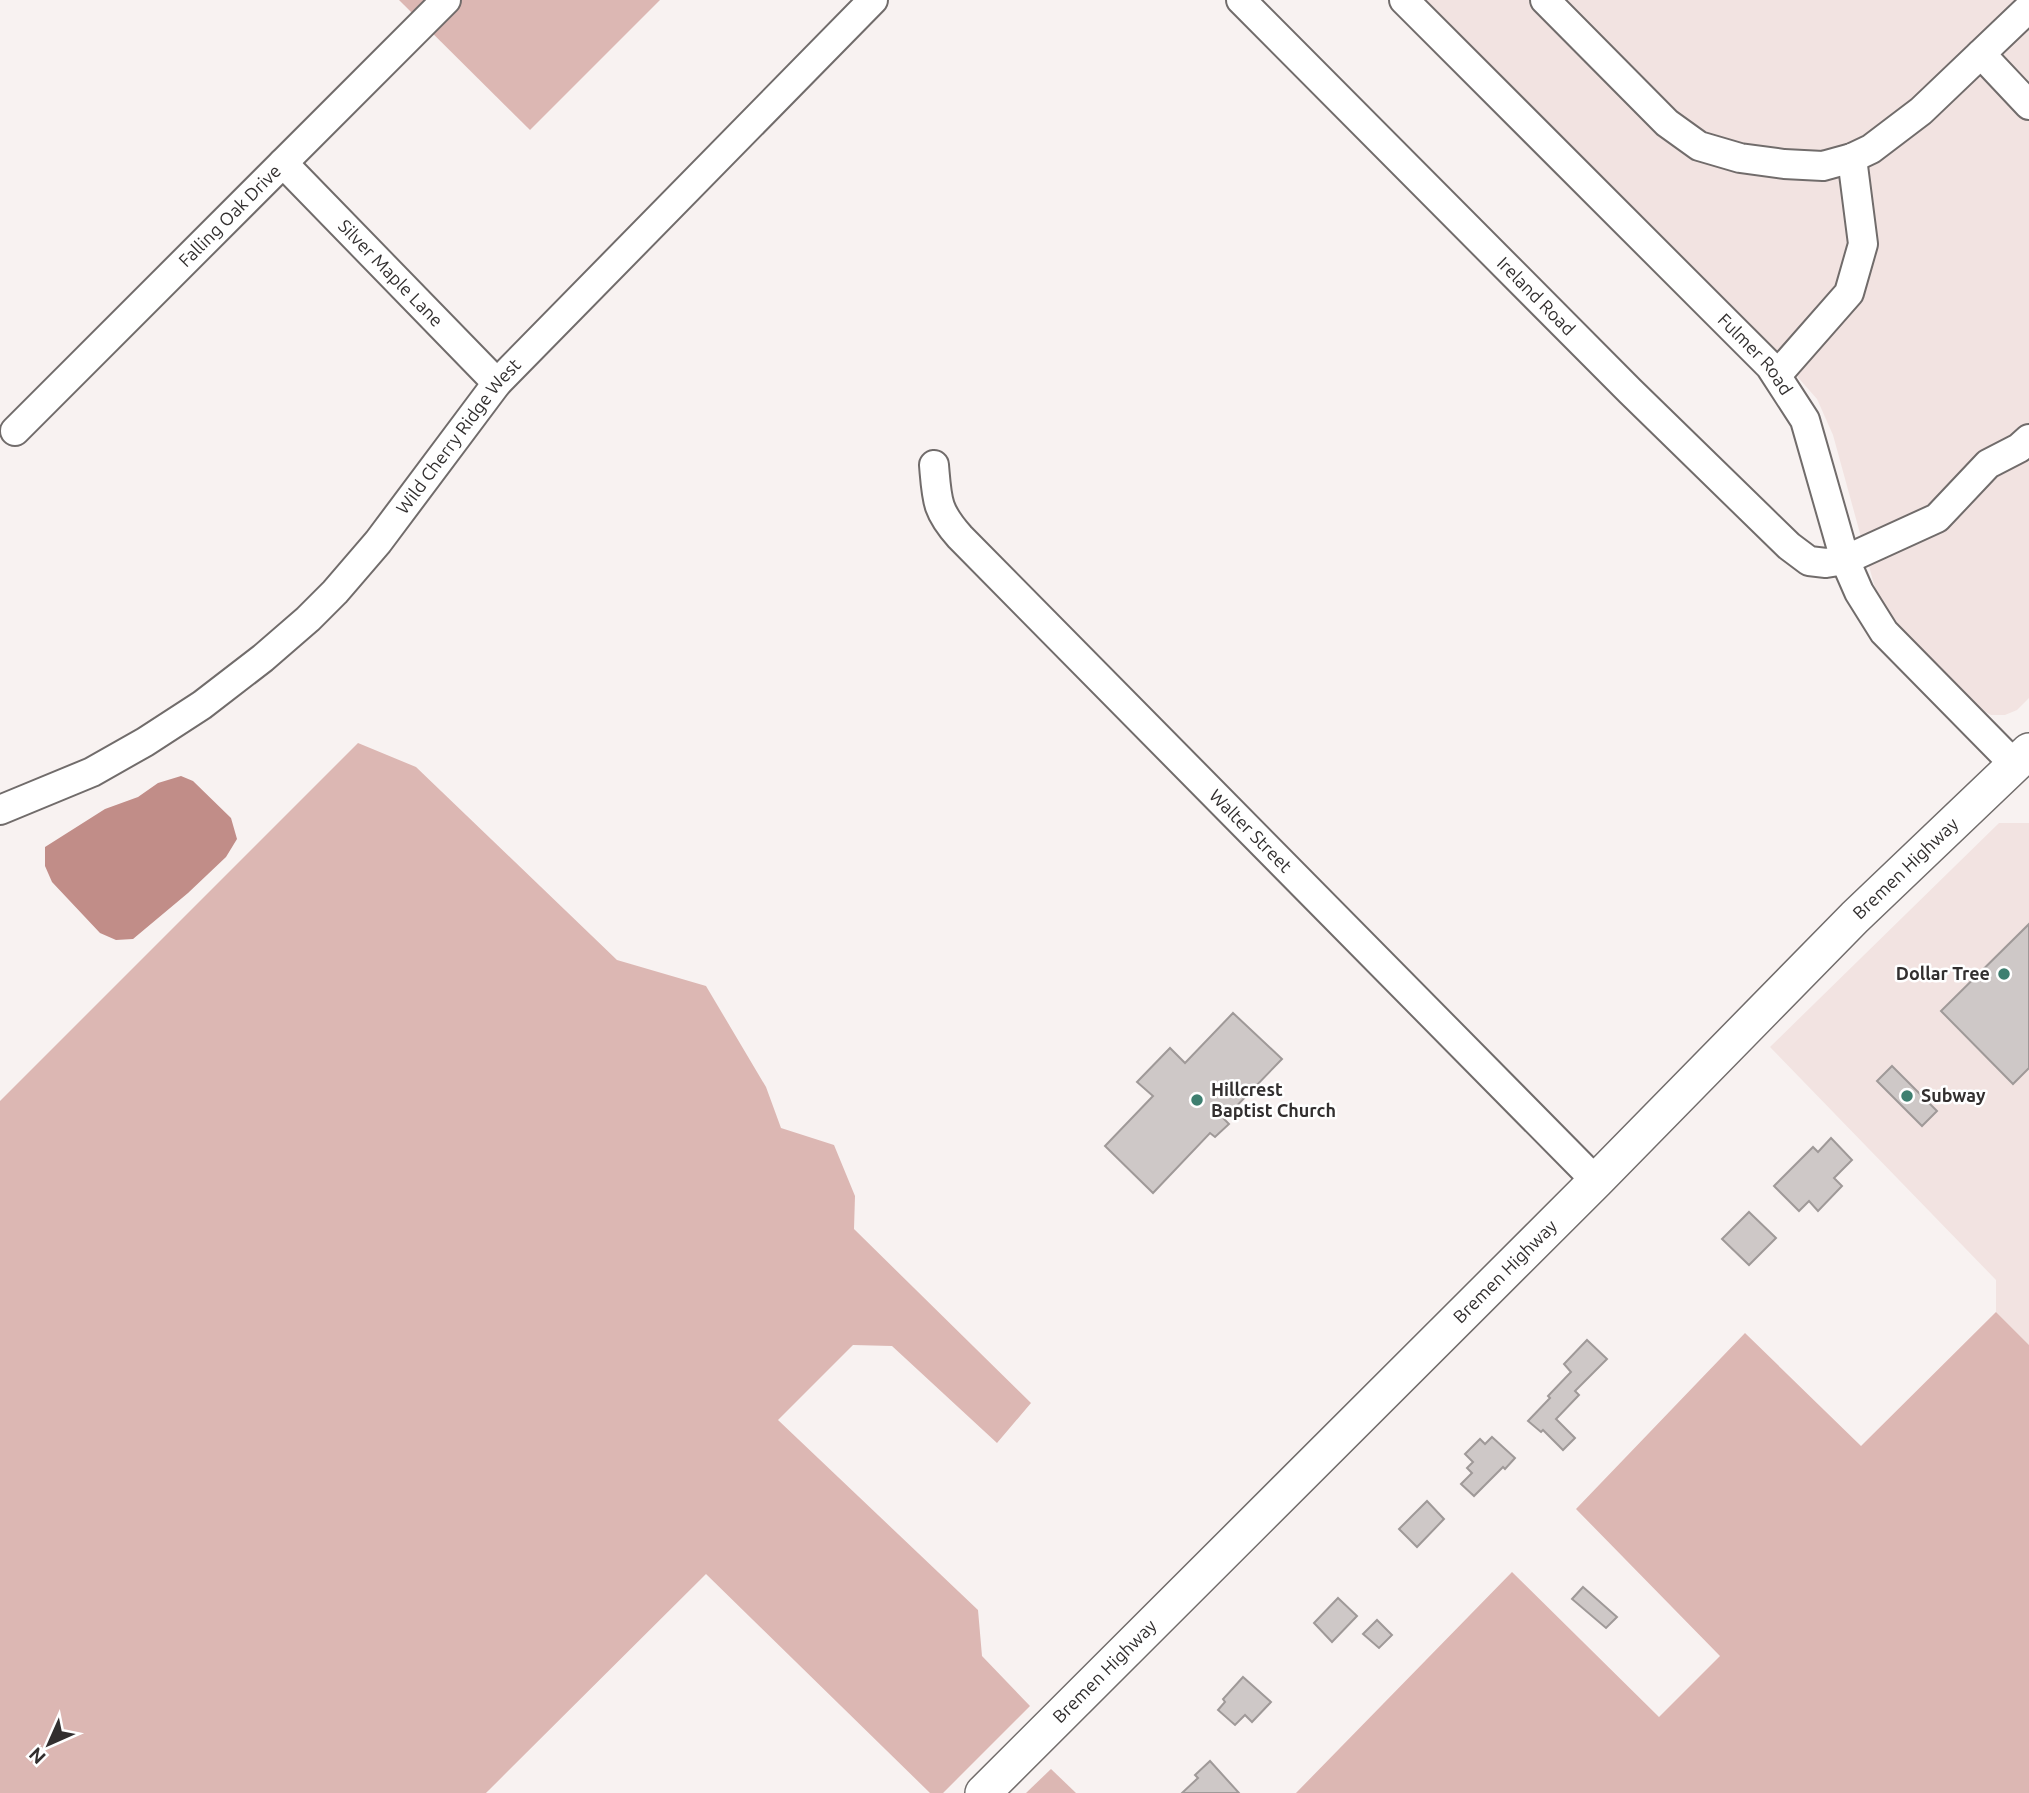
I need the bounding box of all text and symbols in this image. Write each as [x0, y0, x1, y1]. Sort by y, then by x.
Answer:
street label: Falling Oak Drive [174, 160, 284, 270]
street label: Silver Maple Lane [335, 215, 447, 330]
street label: Ireland Road [1494, 252, 1580, 339]
street label: Fulmer Road [1714, 309, 1797, 398]
street label: Wild Cherry Ridge West [392, 354, 524, 517]
street label: Walter Street [1206, 785, 1296, 876]
street label: Bremen Highway [1848, 813, 1962, 923]
place label: Dollar Tree [1896, 963, 1990, 983]
marker: Dollar Tree [1996, 966, 2012, 982]
place label: Hillcrest Baptist Church [1211, 1079, 1336, 1120]
place label: Subway [1921, 1085, 1986, 1105]
marker: Subway [1899, 1088, 1915, 1104]
marker: Hillcrest Baptist Church [1189, 1092, 1205, 1108]
street label: Bremen Highway [1449, 1215, 1561, 1327]
street label: Bremen Highway [1048, 1615, 1160, 1726]
north arrow [14, 1709, 84, 1779]
text: N [24, 1743, 50, 1769]

